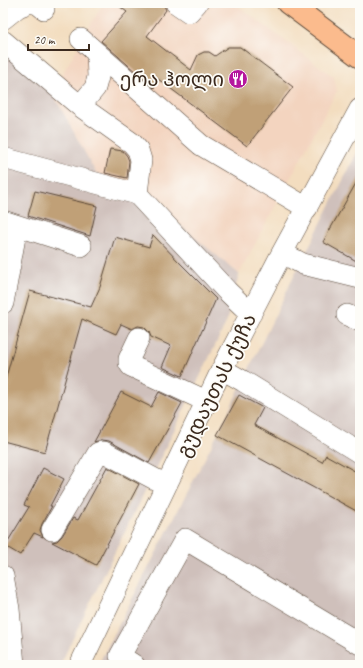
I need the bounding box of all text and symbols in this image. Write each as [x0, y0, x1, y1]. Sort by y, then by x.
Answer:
scale bar [28, 26, 89, 52]
text: 20 m [34, 32, 56, 48]
place label: ერა ჰოლი [120, 67, 224, 92]
restaurant icon: ერა ჰოლი [227, 68, 249, 90]
street label: გუდაუთას ქუჩა [171, 309, 262, 461]

